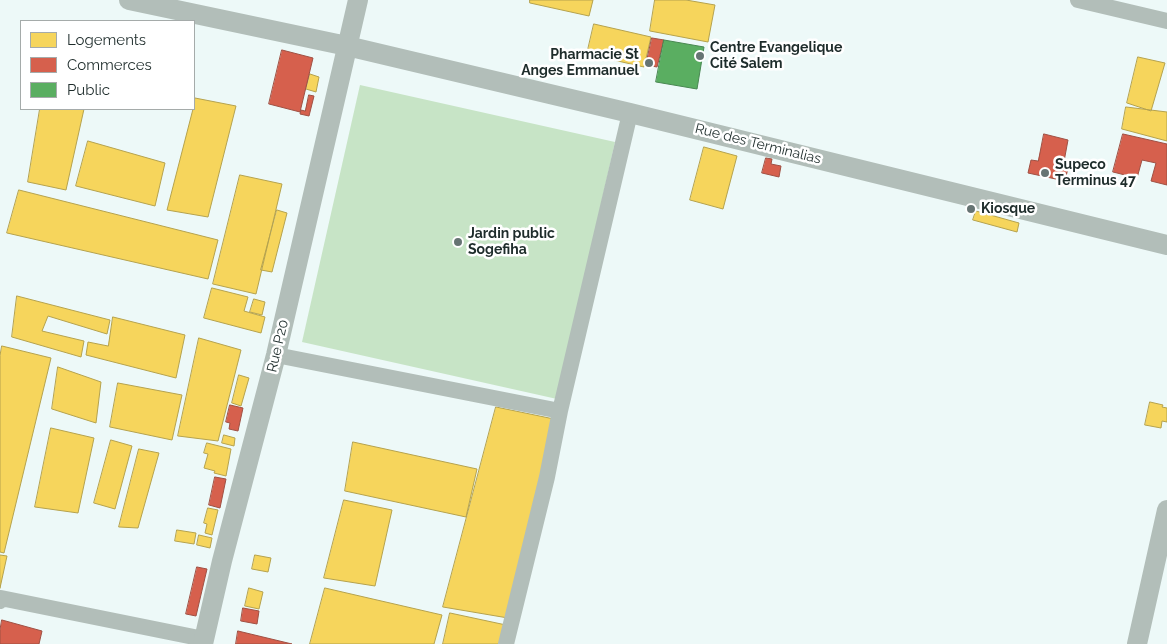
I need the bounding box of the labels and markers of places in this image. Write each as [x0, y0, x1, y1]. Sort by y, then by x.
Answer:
place label: Centre Evangelique Cité Salem [710, 40, 842, 72]
place label: Pharmacie St Anges Emmanuel [521, 47, 639, 80]
marker: Centre Evangelique Cité Salem [694, 50, 706, 62]
marker: Pharmacie St Anges Emmanuel [643, 57, 655, 69]
place label: Supeco Terminus 47 [1055, 157, 1136, 190]
marker: Supeco Terminus 47 [1039, 167, 1051, 179]
place label: Kiosque [981, 201, 1035, 217]
marker: Kiosque [965, 203, 977, 215]
place label: Jardin public Sogefiha [468, 226, 555, 258]
marker: Jardin public Sogefiha [452, 236, 464, 248]

